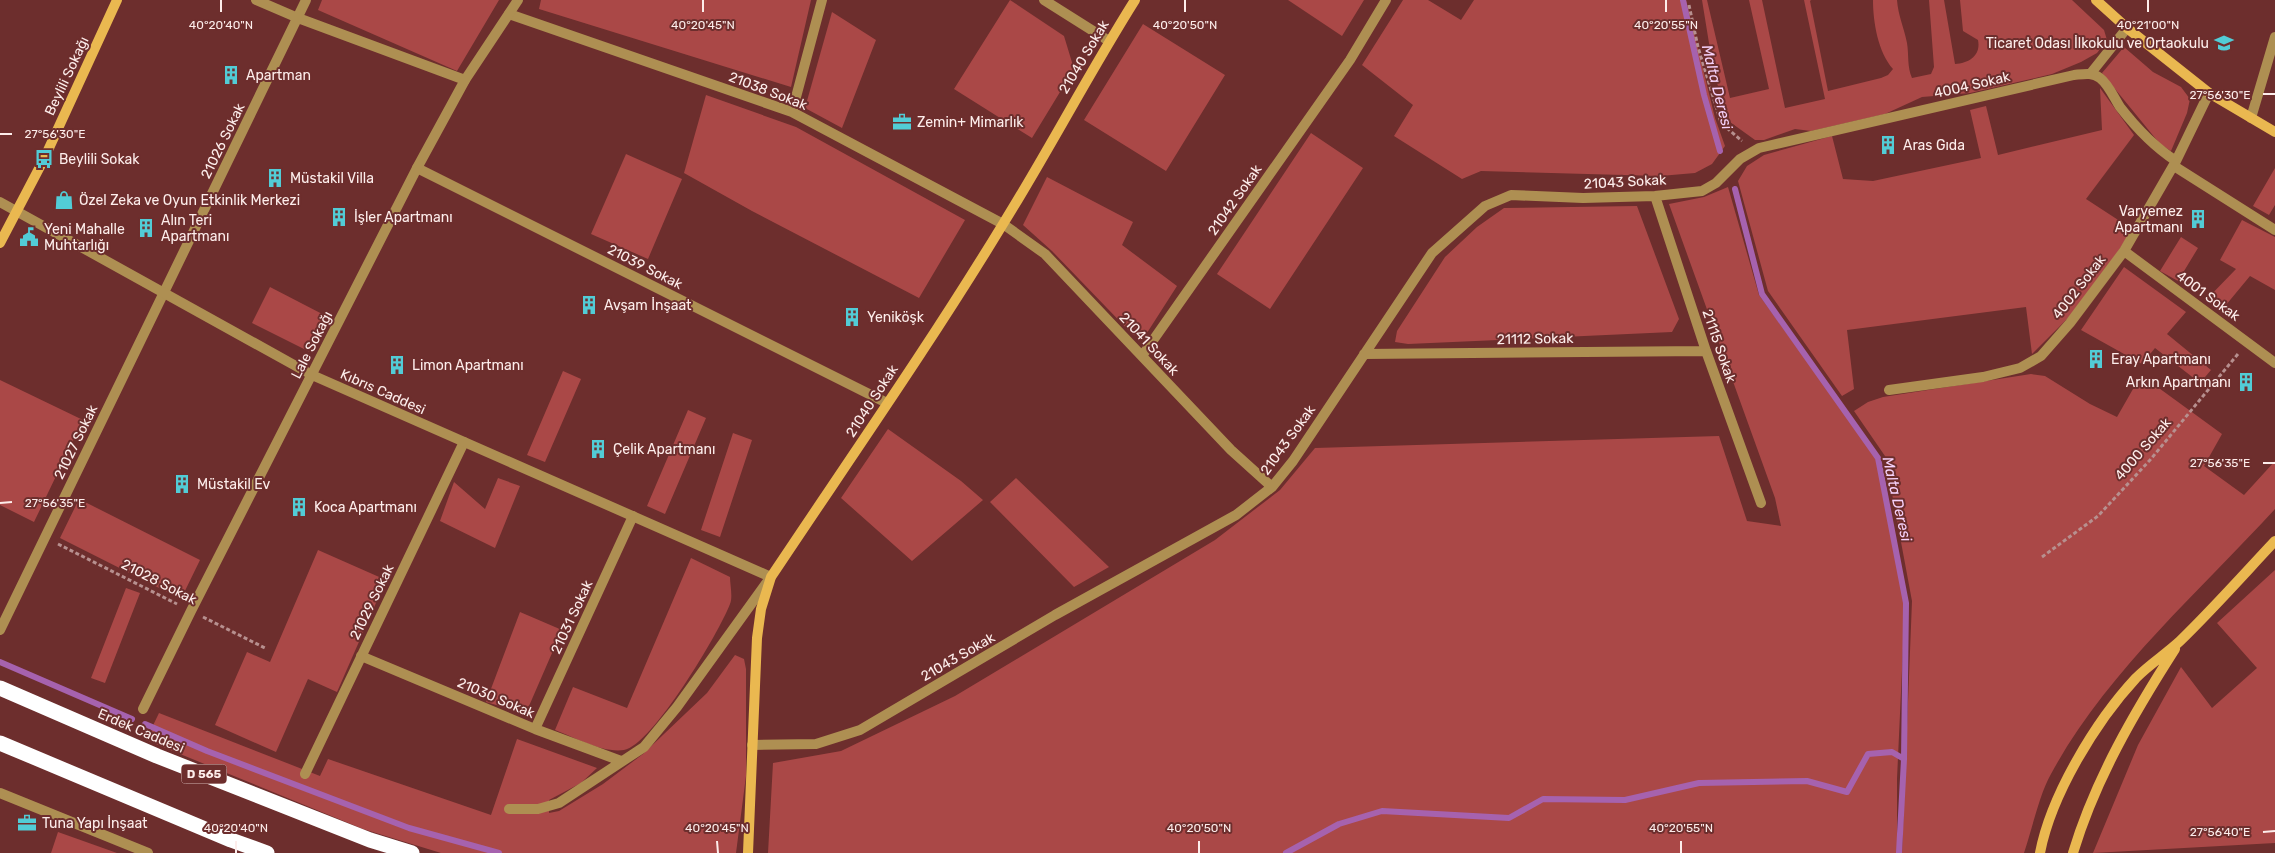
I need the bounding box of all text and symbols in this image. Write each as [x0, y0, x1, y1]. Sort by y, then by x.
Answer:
street label: 21040 Sokak [1055, 16, 1113, 97]
text: 40°20'40"N [189, 18, 253, 32]
text: 40°20'45"N [671, 18, 735, 32]
text: 40°20'50"N [1153, 18, 1217, 32]
text: 40°20'55"N [1634, 18, 1698, 32]
text: 40°21'00"N [2117, 18, 2179, 32]
school or university icon: Ticaret Odası İlkokulu ve Ortaokulu [2213, 32, 2235, 54]
street label: Beylili Sokağı [41, 34, 93, 118]
place label: Ticaret Odası İlkokulu ve Ortaokulu [1986, 35, 2209, 52]
water label: Malta Deresi [1698, 43, 1736, 132]
building icon: Apartman [220, 64, 242, 86]
place label: Apartman [246, 67, 311, 84]
street label: 21038 Sokak [726, 68, 810, 114]
street label: 4004 Sokak [1932, 68, 2012, 102]
text: 27°56'30"E [2190, 88, 2251, 102]
street label: 21026 Sokak [197, 100, 249, 182]
office icon: Zemin+ Mimarlık [891, 111, 913, 133]
place label: Zemin+ Mimarlık [917, 114, 1024, 131]
text: 27°56'30"E [25, 127, 86, 141]
building icon: Aras Gıda [1877, 134, 1899, 156]
place label: Aras Gıda [1903, 137, 1965, 154]
bus stop icon: Beylili Sokak [33, 148, 55, 170]
place label: Beylili Sokak [59, 151, 140, 168]
street label: 21042 Sokak [1204, 161, 1266, 239]
building icon: Müstakil Villa [264, 167, 286, 189]
place label: Müstakil Villa [290, 170, 374, 187]
street label: 21043 Sokak [1583, 171, 1667, 193]
shop icon: Özel Zeka ve Oyun Etkinlik Merkezi [53, 189, 75, 211]
place label: Özel Zeka ve Oyun Etkinlik Merkezi [79, 192, 300, 209]
place label: Varyemez Apartmanı [2115, 203, 2183, 236]
building icon: İşler Apartmanı [328, 206, 350, 228]
building icon: Varyemez Apartmanı [2187, 208, 2209, 230]
place label: İşler Apartmanı [354, 209, 453, 226]
place label: Alın Teri Apartmanı [161, 212, 229, 245]
building icon: Alın Teri Apartmanı [135, 217, 157, 239]
place label: Yeni Mahalle Muhtarlığı [44, 221, 125, 254]
public building icon: Yeni Mahalle Muhtarlığı [18, 226, 40, 248]
street label: 21039 Sokak [605, 241, 686, 294]
street label: 4002 Sokak [2049, 251, 2110, 323]
street label: 4001 Sokak [2173, 267, 2244, 325]
building icon: Avşam İnşaat [578, 294, 600, 316]
place label: Avşam İnşaat [604, 297, 692, 314]
building icon: Yeniköşk [841, 306, 863, 328]
street label: 21115 Sokak [1698, 307, 1740, 386]
street label: Lale Sokağı [288, 308, 336, 382]
place label: Yeniköşk [867, 309, 925, 326]
street label: 21041 Sokak [1116, 309, 1183, 380]
street label: 21112 Sokak [1497, 330, 1574, 348]
building icon: Eray Apartmanı [2085, 348, 2107, 370]
place label: Eray Apartmanı [2111, 351, 2211, 368]
building icon: Limon Apartmanı [386, 354, 408, 376]
place label: Limon Apartmanı [412, 357, 524, 374]
street label: 21040 Sokak [842, 361, 902, 440]
street label: Kıbrıs Caddesi [338, 366, 428, 418]
building icon: Arkın Apartmanı [2235, 371, 2257, 393]
place label: Arkın Apartmanı [2126, 374, 2231, 391]
street label: 21027 Sokak [51, 401, 102, 482]
street label: 21043 Sokak [1257, 401, 1320, 478]
street label: 4000 Sokak [2111, 414, 2175, 484]
building icon: Çelik Apartmanı [587, 438, 609, 460]
place label: Çelik Apartmanı [613, 441, 715, 458]
water label: Malta Deresi [1878, 455, 1916, 544]
text: 27°56'35"E [2190, 456, 2250, 470]
building icon: Müstakil Ev [171, 473, 193, 495]
place label: Müstakil Ev [197, 476, 271, 493]
text: 27°56'35"E [25, 496, 85, 510]
building icon: Koca Apartmanı [288, 496, 310, 518]
place label: Koca Apartmanı [314, 499, 417, 516]
street label: 21028 Sokak [118, 556, 200, 609]
street label: 21029 Sokak [346, 561, 398, 642]
street label: 21031 Sokak [548, 577, 597, 657]
street label: 21043 Sokak [918, 629, 999, 685]
street label: 21030 Sokak [455, 674, 538, 722]
street label: Erdek Caddesi [95, 705, 187, 757]
road number: D 565 [182, 764, 226, 784]
office icon: Tuna Yapı İnşaat [16, 812, 38, 834]
place label: Tuna Yapı İnşaat [42, 815, 148, 832]
text: 40°20'40"N [204, 821, 268, 835]
text: 40°20'45"N [685, 821, 749, 835]
text: 40°20'50"N [1167, 821, 1231, 835]
text: 40°20'55"N [1649, 821, 1713, 835]
text: 27°56'40"E [2190, 825, 2250, 839]

